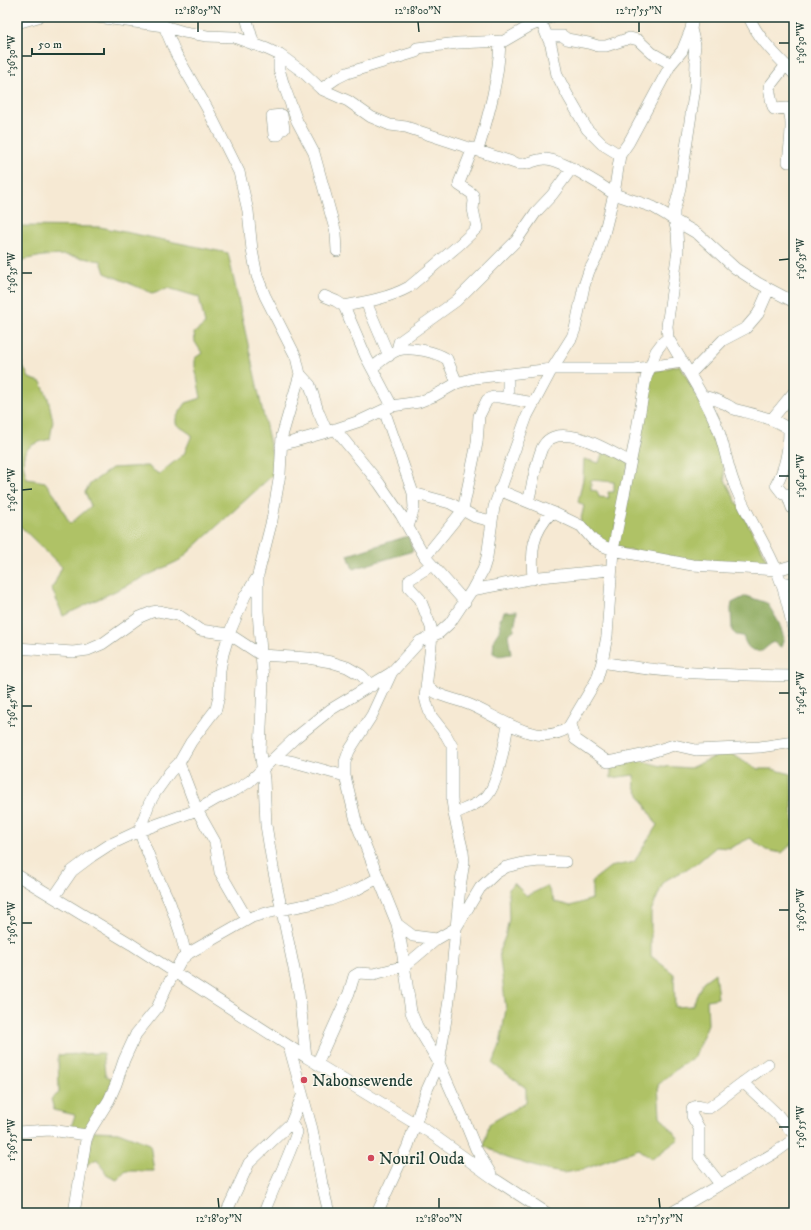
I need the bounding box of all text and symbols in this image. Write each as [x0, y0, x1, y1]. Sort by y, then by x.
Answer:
text: 12°18'05"N [175, 5, 221, 17]
text: 12°18'00"N [395, 5, 441, 17]
text: 12°17'55"N [616, 5, 662, 17]
text: 1°36'30"W [795, 21, 807, 64]
scale bar [32, 30, 104, 56]
text: 1°36'30"W [6, 34, 18, 77]
text: 50 m [38, 37, 62, 52]
text: 1°36'35"W [795, 238, 807, 280]
text: 1°36'35"W [6, 252, 18, 294]
text: 1°36'40"W [795, 453, 807, 498]
text: 1°36'40"W [6, 467, 18, 512]
text: 1°36'45"W [795, 671, 807, 715]
text: 1°36'45"W [6, 684, 18, 728]
text: 1°36'50"W [795, 888, 807, 931]
text: 1°36'50"W [6, 901, 18, 944]
place label: Nabonsewende [312, 1070, 413, 1092]
marker: Nabonsewende [299, 1075, 309, 1085]
text: 1°36'55"W [795, 1105, 807, 1148]
text: 1°36'55"W [6, 1118, 18, 1161]
place label: Nouril Ouda [379, 1148, 465, 1170]
marker: Nouril Ouda [366, 1153, 376, 1163]
text: 12°18'05"N [196, 1213, 242, 1225]
text: 12°18'00"N [416, 1213, 462, 1225]
text: 12°17'55"N [637, 1213, 683, 1225]

